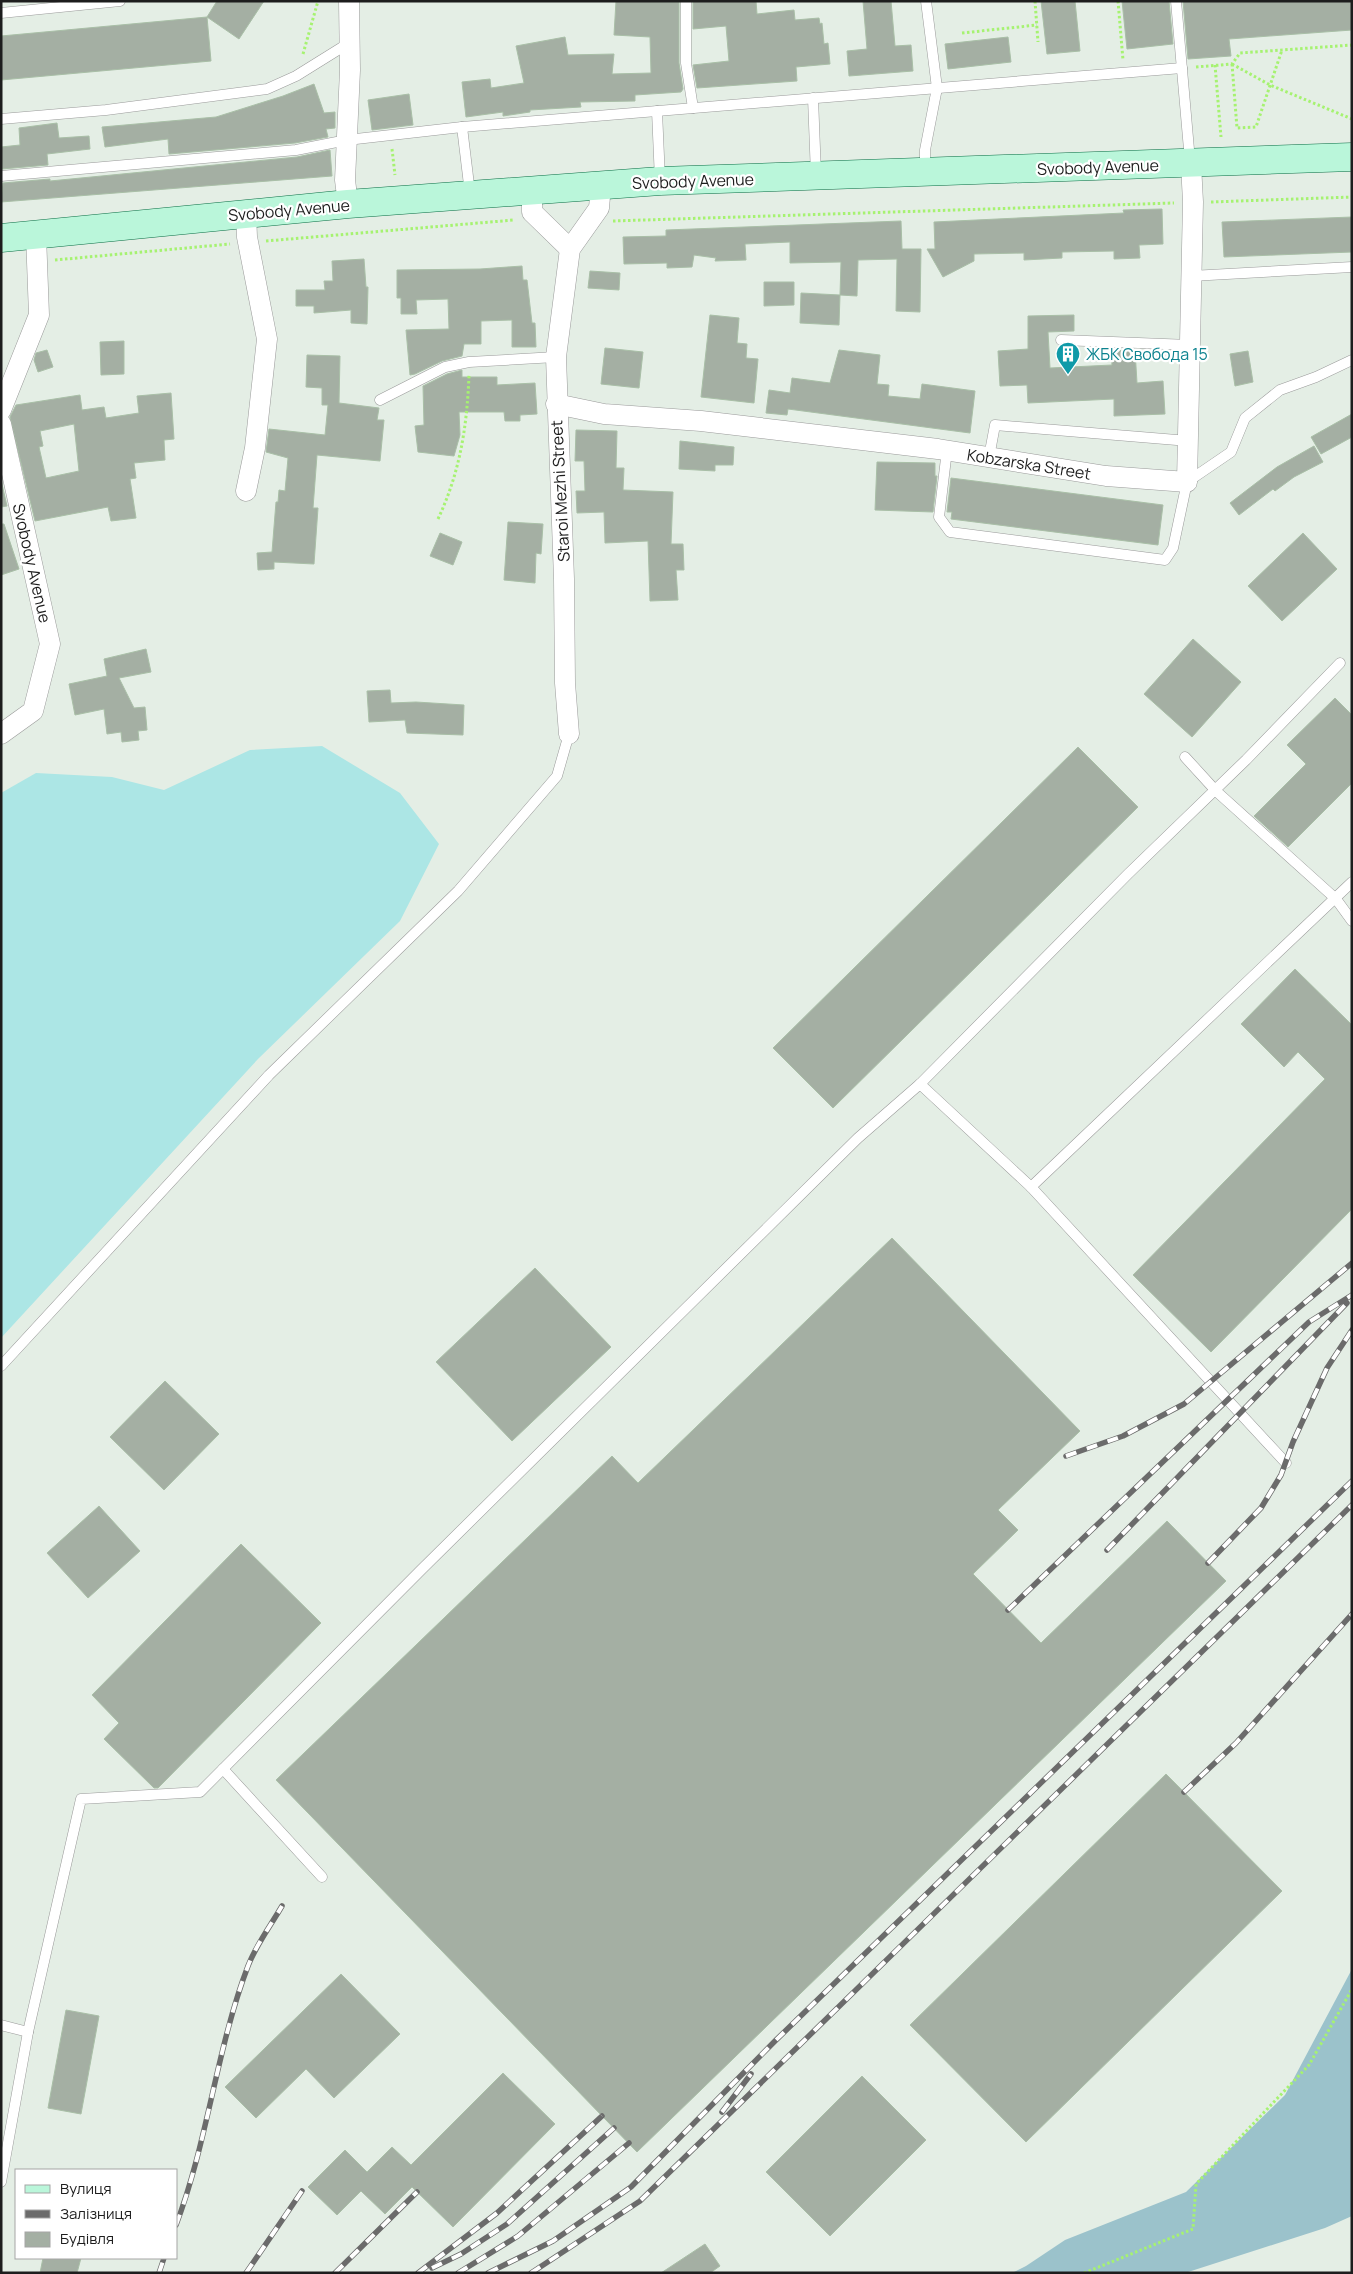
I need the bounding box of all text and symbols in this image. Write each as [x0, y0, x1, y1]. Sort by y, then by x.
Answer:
street label: Svobody Avenue [1037, 154, 1159, 180]
street label: Svobody Avenue [632, 168, 754, 194]
street label: Svobody Avenue [227, 194, 351, 226]
building icon: ЖБК Свобода 15 [1055, 341, 1081, 375]
place label: ЖБК Свобода 15 [1086, 343, 1208, 365]
street label: Staroi Mezhi Street [545, 420, 575, 562]
street label: Kobzarska Street [965, 443, 1093, 485]
street label: Svobody Avenue [8, 501, 56, 625]
legend [15, 2169, 178, 2259]
text: Вулиця [60, 2178, 112, 2199]
text: Залізниця [60, 2203, 132, 2224]
text: Будівля [60, 2228, 114, 2249]

